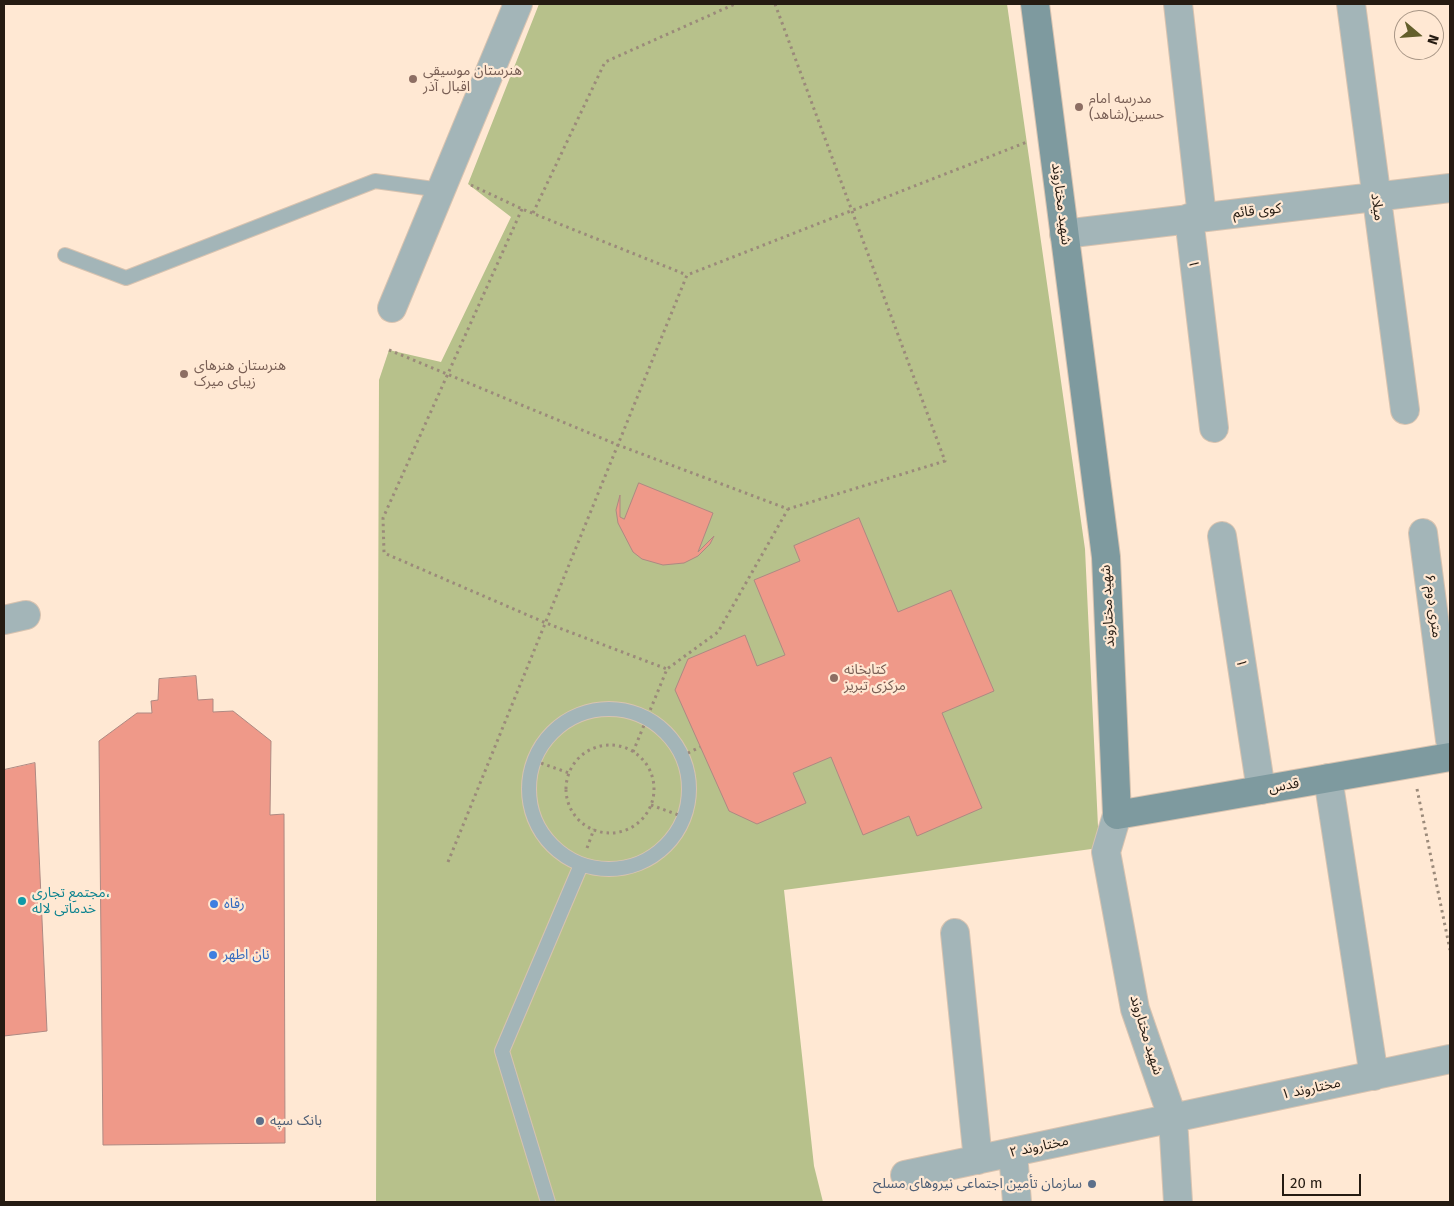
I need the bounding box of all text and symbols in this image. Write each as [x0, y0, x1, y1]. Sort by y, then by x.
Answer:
north arrow [1394, 10, 1444, 60]
text: N [1423, 32, 1442, 47]
place label: هنرستان موسیقی اقبال آذر [423, 63, 522, 95]
marker: هنرستان موسیقی اقبال آذر [407, 73, 419, 85]
place label: مدرسه امام حسین(شاهد) [1089, 91, 1164, 124]
marker: مدرسه امام حسین(شاهد) [1073, 101, 1085, 113]
street label: شهید مختاروند [1048, 162, 1074, 246]
street label: میلاد [1367, 192, 1387, 222]
street label: کوی قائم [1232, 200, 1282, 222]
street label: ۱ [1186, 259, 1204, 269]
place label: هنرستان هنرهای زیبای میرک [194, 358, 286, 391]
marker: هنرستان هنرهای زیبای میرک [178, 368, 190, 380]
street label: شهید مختاروند [1097, 564, 1119, 648]
street label: ۶ متری دوم [1421, 573, 1445, 639]
street label: ۱ [1232, 658, 1250, 668]
place label: کتابخانه مرکزى تبریز [844, 662, 906, 694]
marker: کتابخانه مرکزى تبریز [828, 672, 840, 684]
street label: قدس [1267, 775, 1301, 797]
place label: مجتمع تجاری، خدماتی لاله [32, 885, 110, 918]
marker: مجتمع تجاری، خدماتی لاله [16, 895, 28, 907]
place label: رفاه [224, 896, 245, 912]
marker: رفاه [208, 898, 220, 910]
place label: نان اطهر [223, 947, 270, 963]
marker: نان اطهر [207, 949, 219, 961]
street label: شهید مختاروند [1126, 993, 1166, 1077]
street label: مختاروند ۱ [1280, 1075, 1342, 1103]
place label: بانک سپه [270, 1113, 322, 1129]
marker: بانک سپه [254, 1115, 266, 1127]
street label: مختاروند ۲ [1008, 1133, 1070, 1161]
scale bar [1284, 1164, 1363, 1196]
text: 20 m [1290, 1174, 1323, 1192]
place label: سازمان تأمین اجتماعی نیروهای مسلح [873, 1176, 1082, 1192]
marker: سازمان تأمین اجتماعی نیروهای مسلح [1086, 1178, 1098, 1190]

